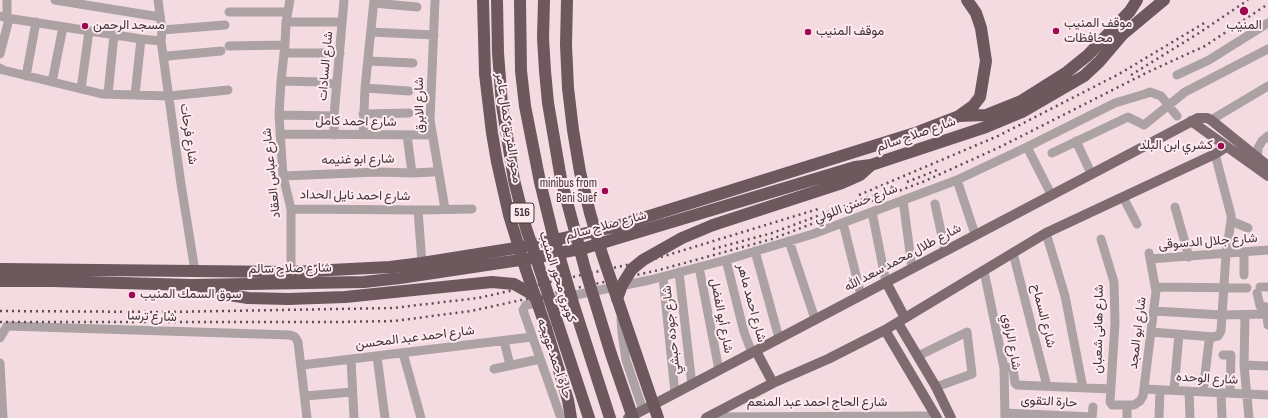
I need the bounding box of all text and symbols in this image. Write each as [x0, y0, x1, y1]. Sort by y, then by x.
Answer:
marker: المنيب [1238, 5, 1250, 17]
place label: موقف المنيب محافظات [1064, 16, 1132, 47]
place label: مسجد الرحمن [93, 18, 165, 34]
place label: المنيب [1226, 18, 1262, 34]
marker: مسجد الرحمن [80, 21, 90, 31]
place label: موقف المنيب [816, 24, 884, 40]
marker: موقف المنيب محافظات [1051, 26, 1061, 36]
marker: موقف المنيب [803, 27, 813, 37]
street label: شارع السادات [315, 30, 337, 102]
street label: محور الفريق كمال عامر [492, 72, 524, 184]
street label: شارع الابرق [412, 77, 428, 133]
street label: شارع فرحات [176, 102, 200, 166]
street label: شارع احمد كامل [315, 113, 397, 131]
street label: شارع صلاح سالم [874, 114, 958, 156]
street label: شارع عباس العقاد [260, 127, 284, 219]
place label: كشري ابن البلد [1139, 138, 1213, 154]
marker: كشري ابن البلد [1216, 141, 1226, 151]
street label: شارع ابو غنيمه [321, 152, 395, 168]
place label: minibus from Beni Suef [540, 176, 597, 207]
street label: شارع حسن اللولي [812, 181, 900, 227]
marker: minibus from Beni Suef [600, 186, 610, 196]
street label: شارع احمد نايل الحداد [300, 187, 410, 205]
road number: 516 [510, 203, 534, 223]
street label: شارع صلاح سالم [564, 208, 648, 244]
street label: شارع طلال محمد سعد الله [842, 221, 964, 295]
street label: كوبري محور المنيب [535, 229, 579, 325]
street label: شارع جلال الدسوقى [1158, 231, 1258, 253]
street label: شارع صلاح سالم [248, 260, 332, 278]
street label: شارع احمد ماهر [733, 262, 769, 344]
street label: شارع أبو الفضل [706, 277, 736, 355]
street label: شارع السماح [1028, 282, 1058, 350]
street label: شارع هانى شعبان [1090, 284, 1108, 374]
street label: شارع جوده حبشي [660, 285, 684, 375]
place label: سوق السمك المنيب [140, 287, 242, 303]
marker: سوق السمك المنيب [127, 290, 137, 300]
street label: شارع ابو المجد [1126, 296, 1150, 370]
street label: شارع ترسا [127, 308, 177, 326]
street label: شارع الراوي [998, 313, 1024, 371]
street label: حارة احمد عويجه [533, 317, 575, 401]
street label: شارع احمد عبد المحسن [354, 323, 476, 353]
street label: شارع الوحده [1175, 370, 1239, 388]
street label: حارة التقوى [1020, 393, 1078, 411]
street label: شارع الحاج احمد عبد المنعم [747, 395, 887, 411]

